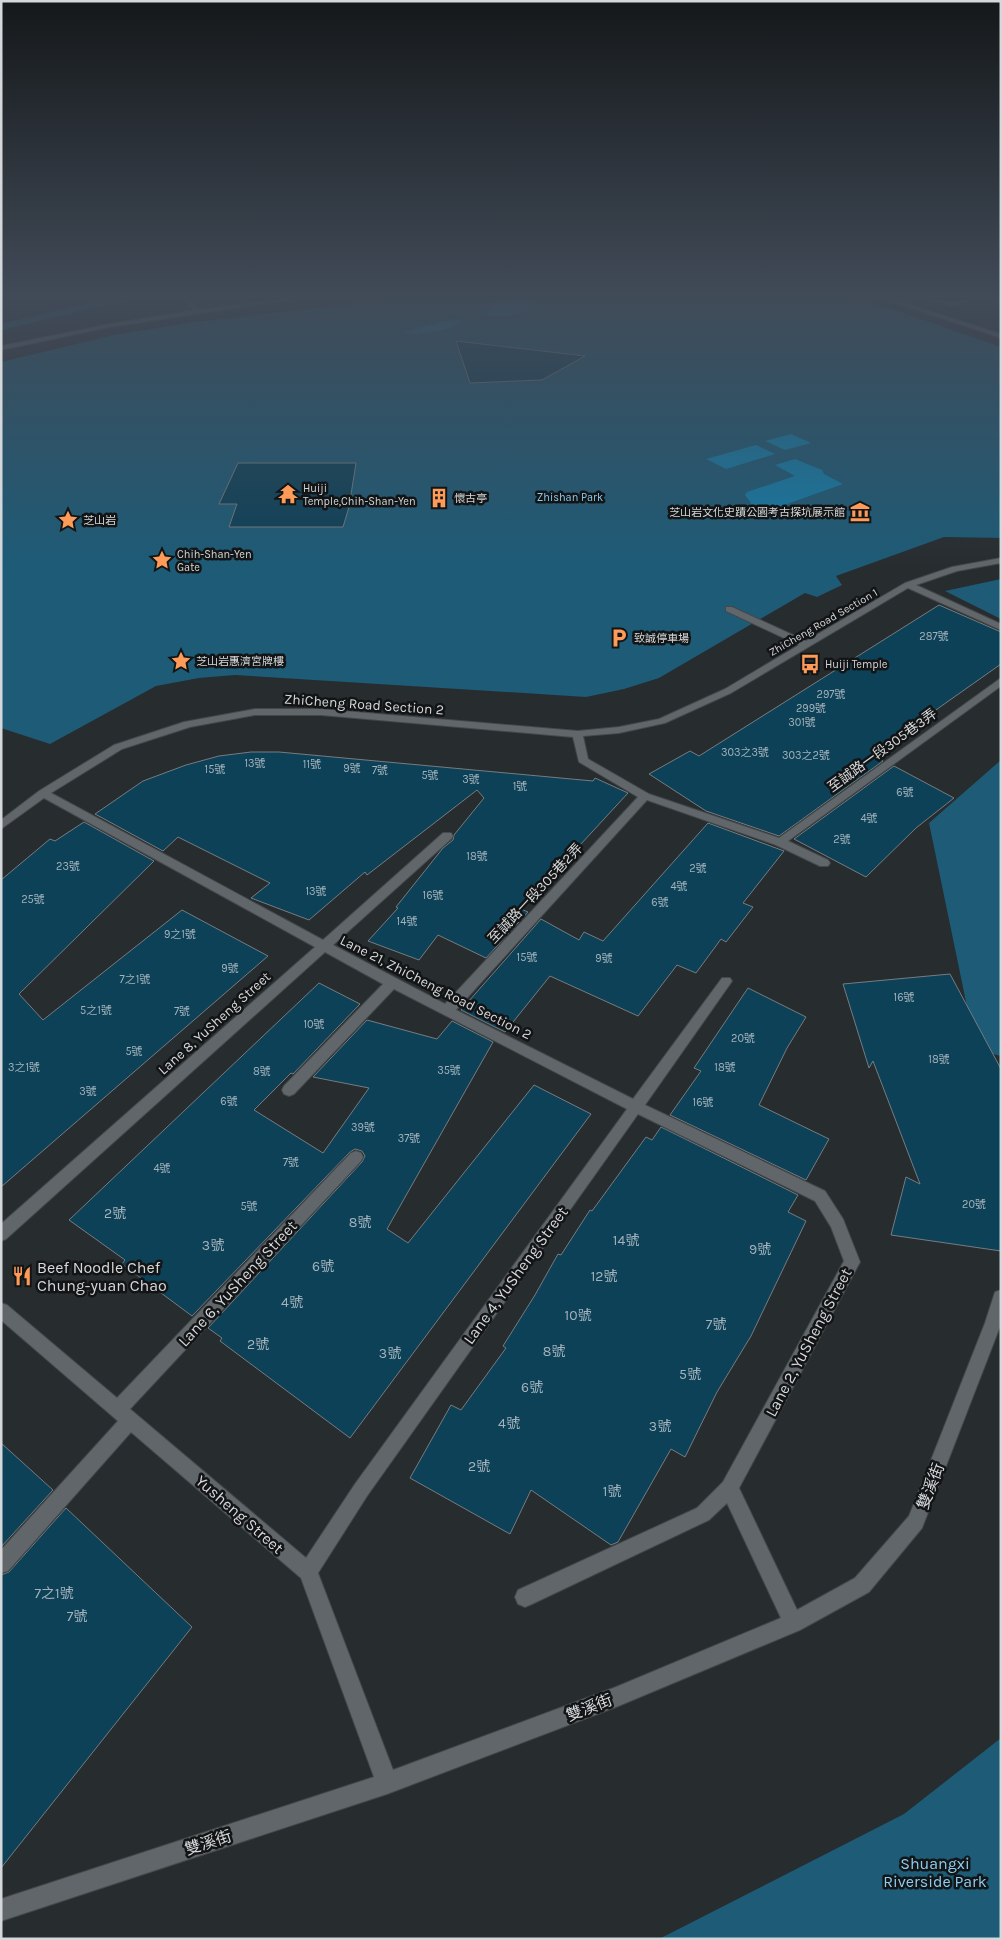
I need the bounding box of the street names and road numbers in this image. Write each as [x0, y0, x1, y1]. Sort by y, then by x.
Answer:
street label: ZhiCheng Road Section 1 [767, 586, 880, 659]
street label: ZhiCheng Road Section 2 [283, 690, 444, 719]
street label: 至誠路一段305巷3弄 [824, 705, 940, 796]
street label: 至誠路一段305巷2弄 [485, 840, 586, 947]
street label: Lane 21, ZhiCheng Road Section 2 [337, 932, 534, 1043]
street label: Lane 8, YuSheng Street [155, 968, 274, 1078]
street label: Lane 4, YuSheng Street [459, 1203, 572, 1348]
street label: Lane 6, YuSheng Street [174, 1216, 301, 1350]
street label: Lane 2, YuSheng Street [761, 1265, 856, 1420]
street label: 雙溪街 [913, 1460, 948, 1512]
street label: Yusheng Street [192, 1471, 287, 1558]
street label: 雙溪街 [563, 1690, 615, 1725]
street label: 雙溪街 [182, 1826, 234, 1859]

